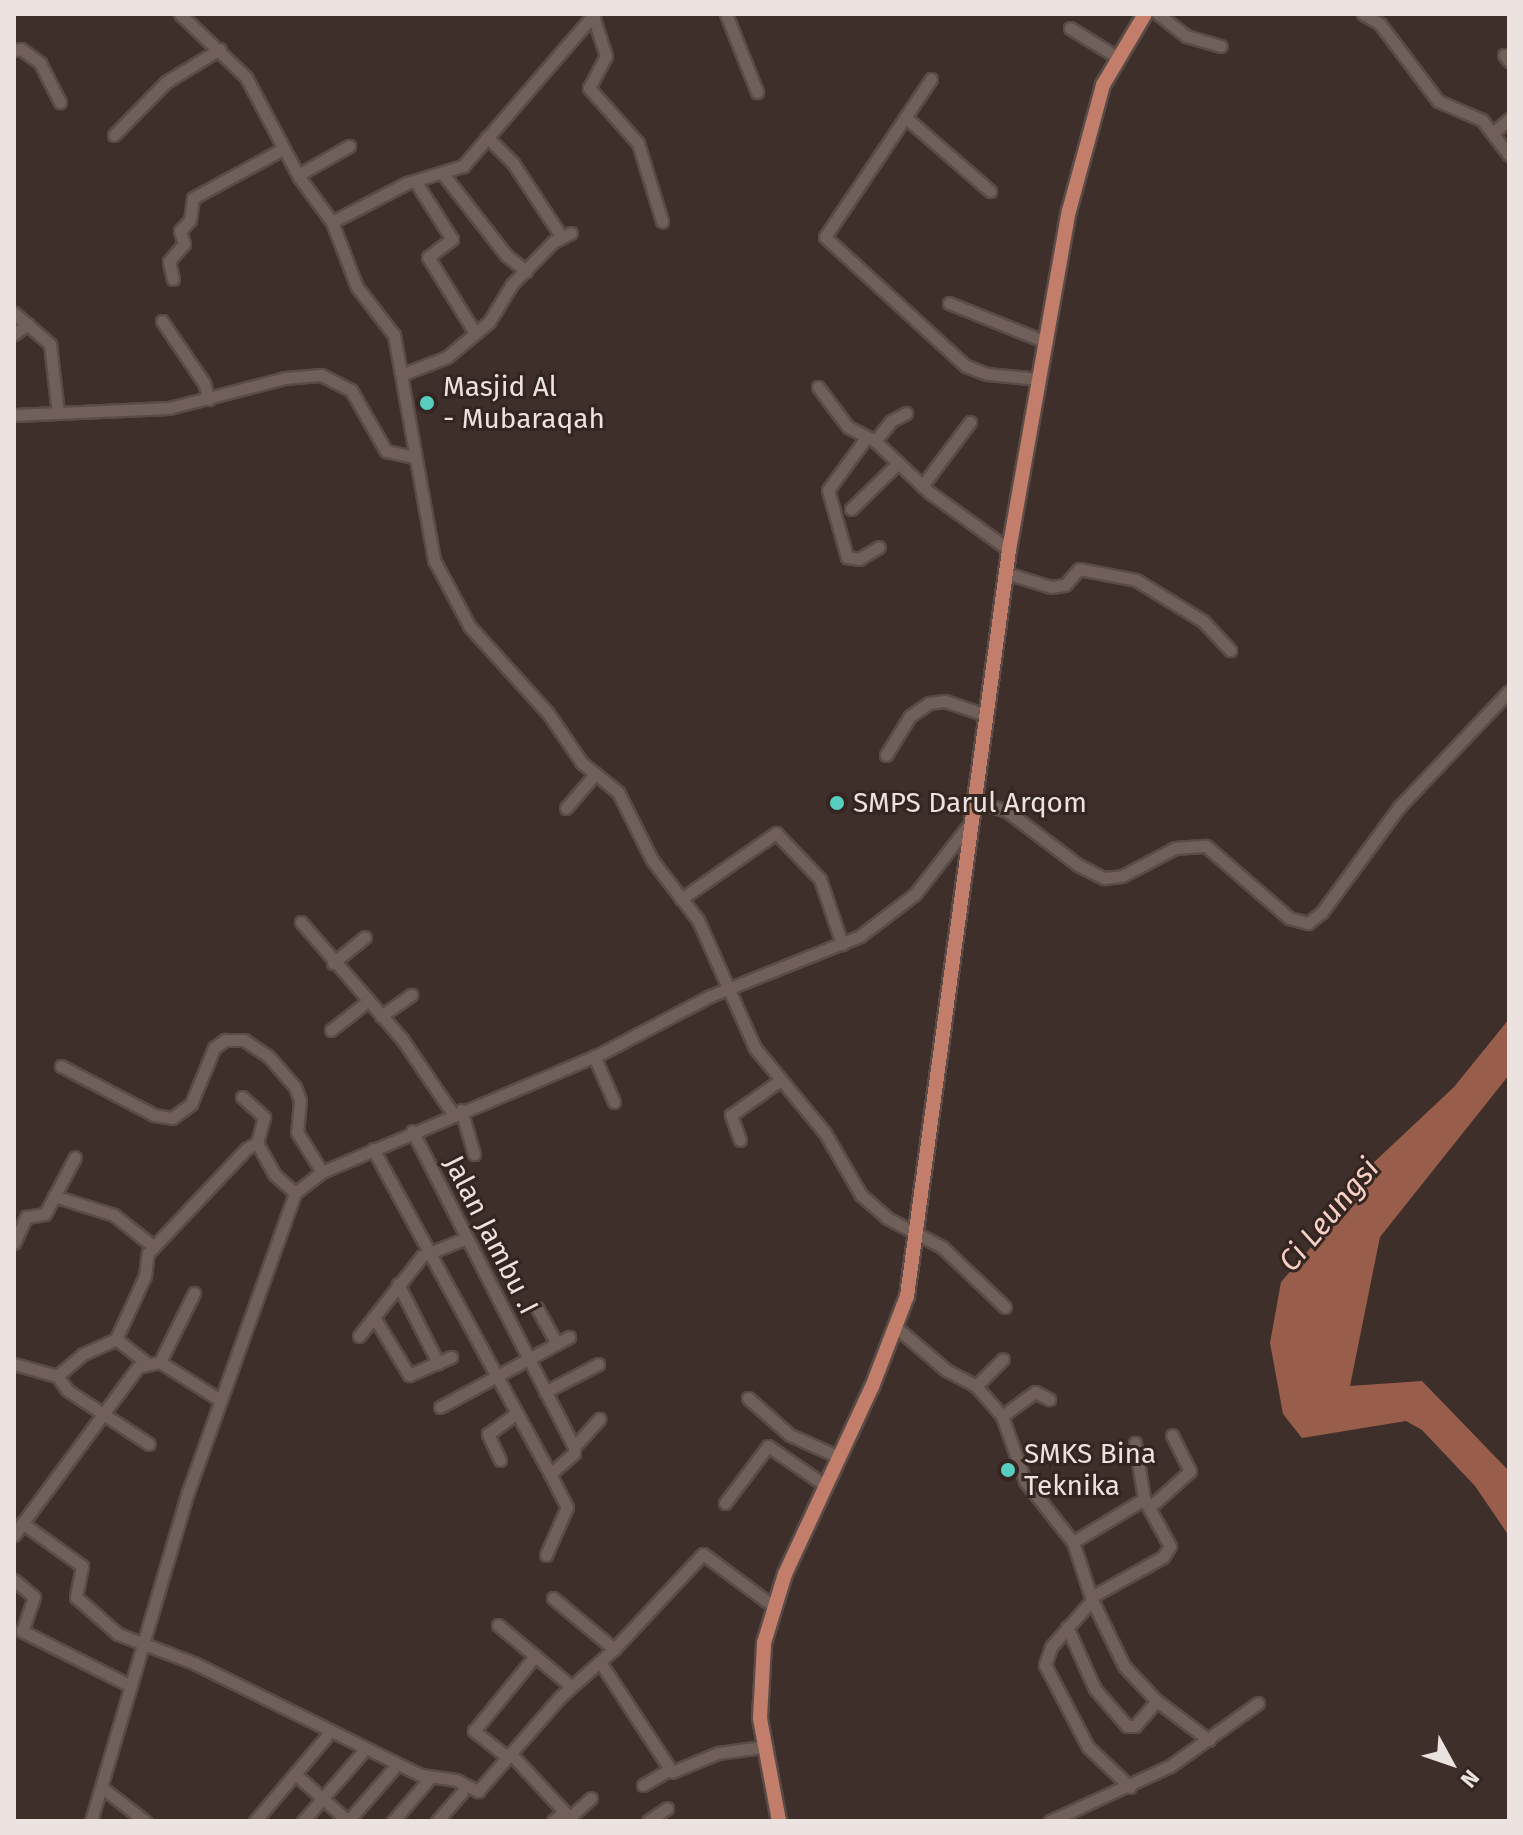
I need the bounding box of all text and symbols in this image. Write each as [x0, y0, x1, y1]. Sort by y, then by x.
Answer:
place label: Masjid Al - Mubaraqah [443, 370, 605, 436]
marker: Masjid Al - Mubaraqah [418, 394, 436, 412]
place label: SMPS Darul Arqom [853, 786, 1087, 820]
marker: SMPS Darul Arqom [828, 794, 846, 812]
street label: Jalan Jambu .I [437, 1150, 545, 1320]
water label: Ci Leungsi [1271, 1151, 1387, 1279]
place label: SMKS Bina Teknika [1024, 1437, 1156, 1503]
marker: SMKS Bina Teknika [999, 1461, 1017, 1479]
north arrow [1411, 1723, 1491, 1803]
text: N [1455, 1764, 1485, 1793]

